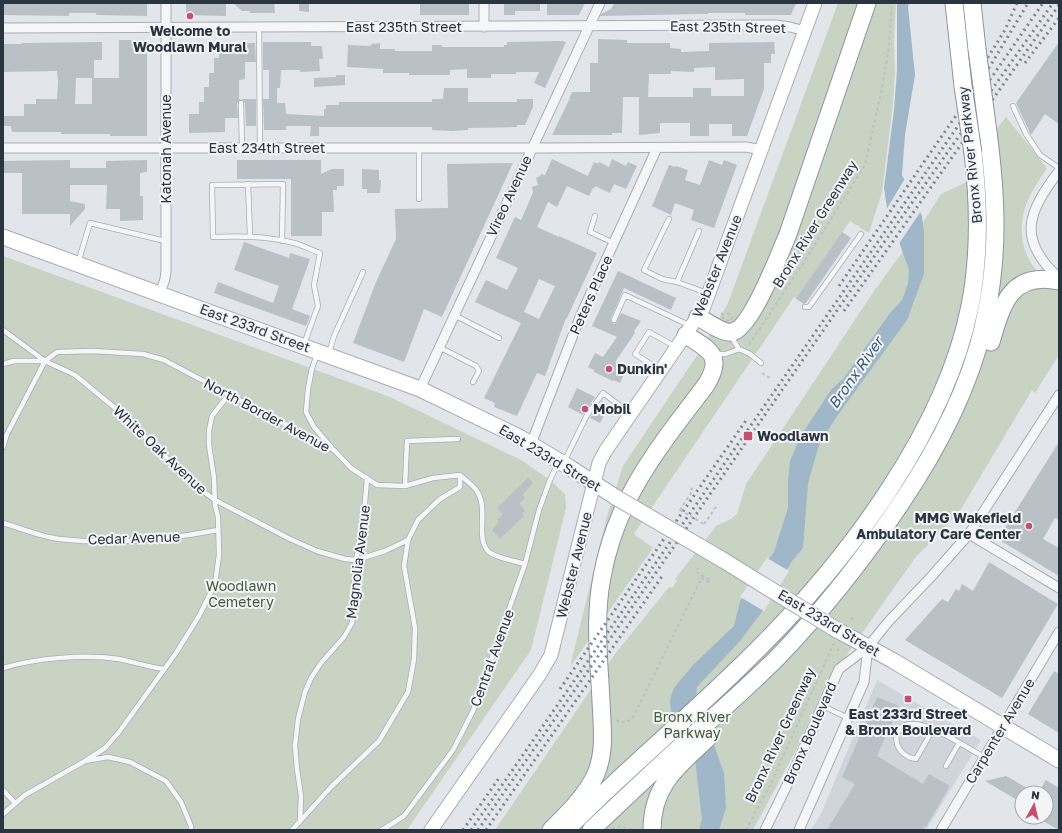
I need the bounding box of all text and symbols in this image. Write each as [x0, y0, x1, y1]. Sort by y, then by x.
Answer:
marker: Welcome to Woodlawn Mural [185, 11, 195, 21]
street label: East 235th Street [670, 17, 786, 36]
street label: East 235th Street [346, 18, 462, 35]
place label: Welcome to Woodlawn Mural [133, 22, 247, 55]
street label: Bronx River Parkway [954, 85, 985, 224]
street label: Katonah Avenue [157, 94, 174, 204]
street label: East 234th Street [209, 139, 325, 156]
street label: Vireo Avenue [482, 152, 535, 239]
street label: Bronx River Greenway [768, 157, 861, 291]
street label: Webster Avenue [688, 212, 745, 320]
street label: Peters Place [566, 253, 616, 337]
street label: East 233rd Street [198, 300, 313, 355]
water label: Bronx River [824, 332, 888, 412]
place label: Dunkin' [617, 360, 667, 377]
marker: Dunkin' [604, 364, 614, 374]
street label: North Border Avenue [201, 374, 333, 455]
place label: Mobil [593, 400, 631, 417]
street label: White Oak Avenue [110, 402, 211, 497]
marker: Mobil [580, 404, 590, 414]
street label: East 233rd Street [496, 420, 604, 495]
place label: Woodlawn [757, 427, 828, 444]
marker: Woodlawn [742, 430, 754, 442]
street label: Magnolia Avenue [342, 504, 373, 620]
place label: MMG Wakefield Ambulatory Care Center [856, 509, 1022, 542]
street label: Webster Avenue [552, 510, 595, 620]
marker: MMG Wakefield Ambulatory Care Center [1024, 521, 1034, 531]
street label: Cedar Avenue [87, 527, 181, 548]
park label: Woodlawn Cemetery [206, 577, 276, 610]
street label: East 233rd Street [775, 585, 883, 660]
street label: Central Avenue [466, 607, 517, 709]
street label: Bronx River Greenway [741, 664, 818, 805]
street label: Carpenter Avenue [961, 675, 1038, 787]
street label: Bronx Boulevard [779, 679, 840, 787]
marker: East 233rd Street & Bronx Boulevard [903, 694, 913, 704]
place label: East 233rd Street & Bronx Boulevard [845, 705, 971, 738]
park label: Bronx River Parkway [653, 708, 731, 741]
north arrow [1014, 785, 1054, 825]
text: N [1030, 788, 1041, 802]

